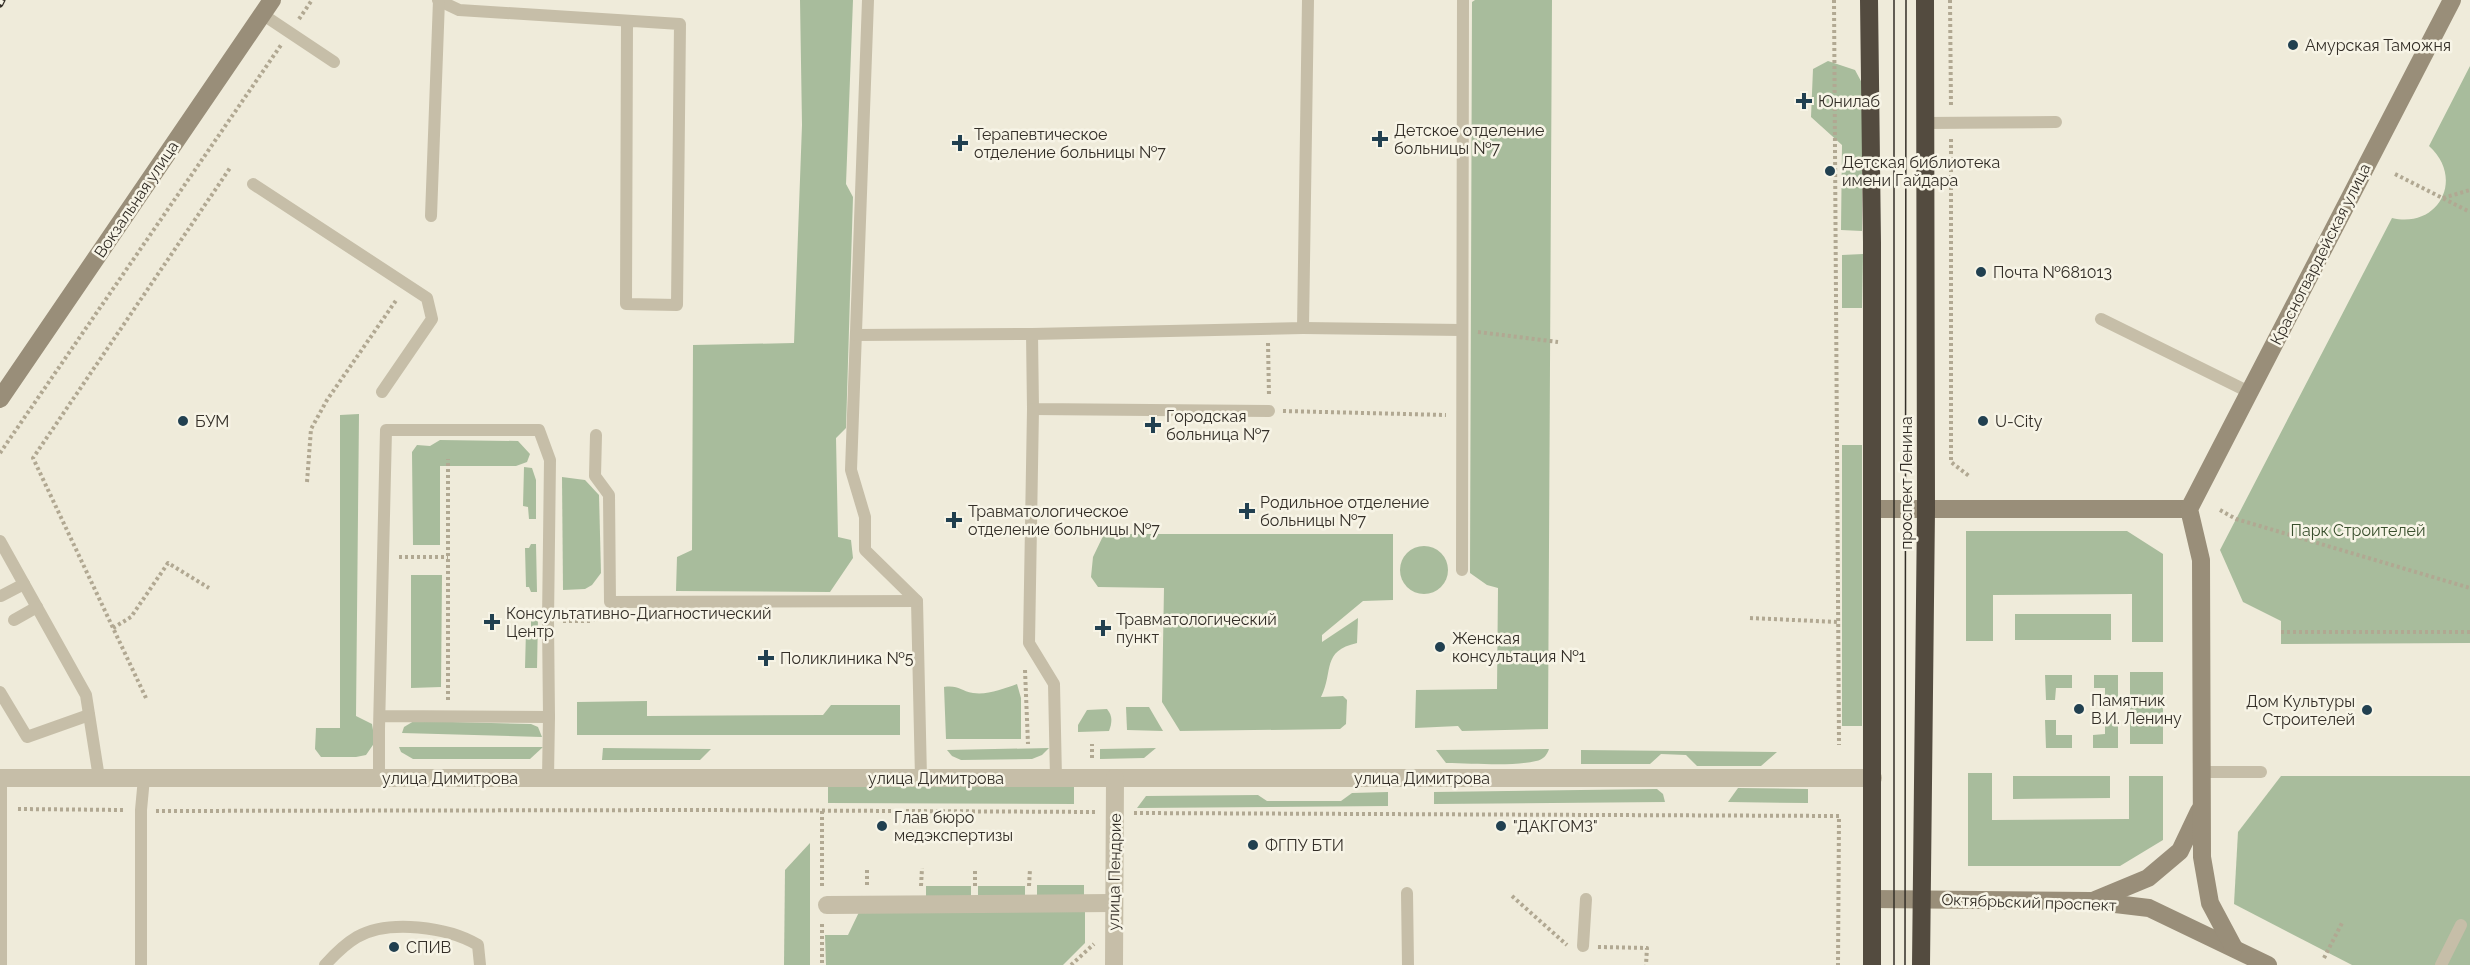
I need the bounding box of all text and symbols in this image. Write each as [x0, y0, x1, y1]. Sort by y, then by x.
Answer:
place label: Амурская Таможня [2305, 36, 2451, 55]
marker: Амурская Таможня [2286, 38, 2300, 52]
marker: Юнилаб [1795, 92, 1813, 110]
place label: Юнилаб [1818, 92, 1880, 111]
place label: Детское отделение больницы №7 [1394, 121, 1544, 158]
place label: Терапевтическое отделение больницы №7 [974, 125, 1166, 162]
marker: Детское отделение больницы №7 [1371, 130, 1389, 148]
marker: Терапевтическое отделение больницы №7 [951, 134, 969, 152]
street label: Вокзальная улица [90, 137, 183, 261]
place label: Детская библиотека имени Гайдара [1842, 153, 2000, 190]
street label: Красногвардейская улица [2266, 160, 2375, 348]
marker: Детская библиотека имени Гайдара [1823, 164, 1837, 178]
place label: Почта №681013 [1993, 263, 2112, 282]
marker: Почта №681013 [1974, 265, 1988, 279]
place label: Городская больница №7 [1166, 407, 1270, 444]
place label: БУМ [195, 412, 229, 431]
place label: U-City [1995, 412, 2043, 431]
marker: БУМ [176, 414, 190, 428]
marker: U-City [1976, 414, 1990, 428]
marker: Городская больница №7 [1144, 416, 1162, 434]
street label: проспект Ленина [1897, 416, 1916, 550]
place label: Родильное отделение больницы №7 [1260, 493, 1429, 530]
place label: Травматологическое отделение больницы №7 [968, 502, 1160, 539]
marker: Родильное отделение больницы №7 [1238, 502, 1256, 520]
marker: Травматологическое отделение больницы №7 [945, 511, 963, 529]
park label: Парк Строителей [2291, 521, 2425, 540]
place label: Консультативно-Диагностический Центр [506, 604, 771, 641]
place label: Травматологический пункт [1116, 610, 1277, 647]
marker: Консультативно-Диагностический Центр [483, 613, 501, 631]
marker: Травматологический пункт [1094, 619, 1112, 637]
place label: Женская консультация №1 [1452, 629, 1586, 666]
marker: Женская консультация №1 [1433, 640, 1447, 654]
marker: Поликлиника №5 [757, 649, 775, 667]
place label: Поликлиника №5 [780, 649, 914, 668]
place label: Памятник В.И. Ленину [2091, 691, 2182, 728]
place label: Дом Культуры Строителей [2246, 692, 2355, 729]
marker: Памятник В.И. Ленину [2072, 702, 2086, 716]
marker: Дом Культуры Строителей [2360, 703, 2374, 717]
street label: улица Димитрова [382, 769, 518, 788]
street label: улица Димитрова [868, 769, 1004, 788]
street label: улица Димитрова [1354, 769, 1490, 788]
place label: Глав бюро медэкспертизы [894, 808, 1013, 845]
street label: улица Пендрие [1104, 813, 1125, 931]
place label: "ДАКГОМЗ" [1513, 817, 1598, 836]
marker: Глав бюро медэкспертизы [875, 819, 889, 833]
marker: "ДАКГОМЗ" [1494, 819, 1508, 833]
place label: ФГПУ БТИ [1265, 836, 1344, 855]
marker: ФГПУ БТИ [1246, 838, 1260, 852]
street label: Октябрьский проспект [1941, 890, 2117, 915]
place label: СПИВ [406, 938, 451, 957]
marker: СПИВ [387, 940, 401, 954]

